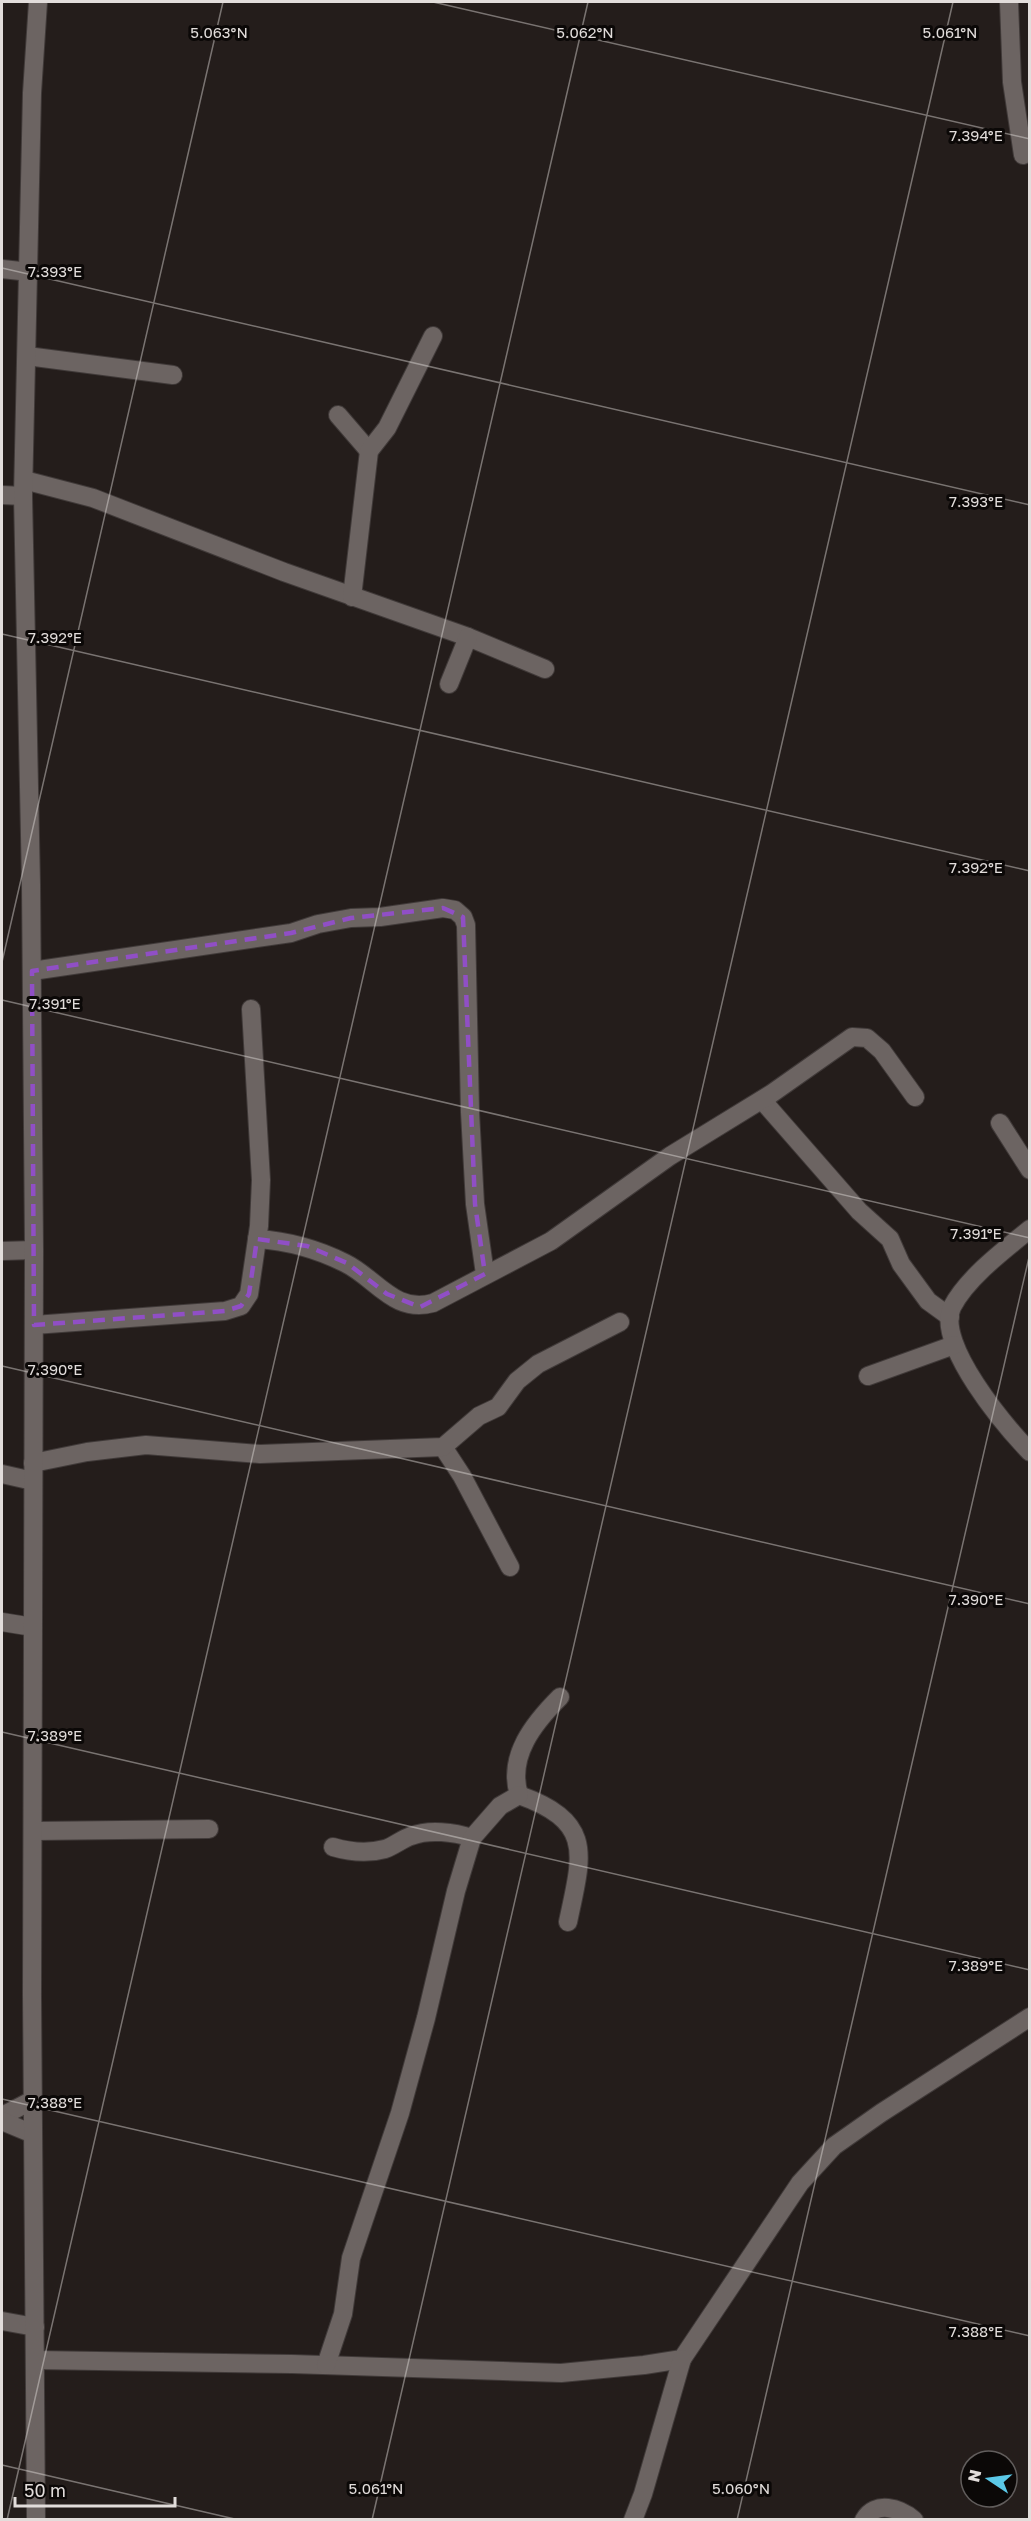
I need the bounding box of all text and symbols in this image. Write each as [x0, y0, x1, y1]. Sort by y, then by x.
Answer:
text: 5.063°N [190, 23, 248, 41]
text: 5.062°N [556, 23, 614, 41]
text: 5.061°N [923, 23, 977, 41]
text: 7.394°E [949, 126, 1003, 144]
text: 7.393°E [28, 262, 82, 280]
text: 7.393°E [949, 492, 1003, 510]
text: 7.392°E [28, 628, 82, 646]
text: 7.392°E [949, 858, 1003, 876]
text: 7.391°E [29, 994, 81, 1012]
text: 7.391°E [950, 1224, 1002, 1242]
text: 7.390°E [28, 1360, 82, 1378]
text: 7.390°E [949, 1590, 1003, 1608]
text: 7.389°E [28, 1726, 82, 1744]
text: 7.389°E [949, 1956, 1003, 1974]
text: 7.388°E [28, 2093, 82, 2111]
text: 7.388°E [949, 2322, 1003, 2340]
north arrow [959, 2449, 1019, 2509]
text: N [963, 2467, 985, 2484]
scale bar [15, 2470, 176, 2508]
text: 50 m [24, 2479, 66, 2501]
text: 5.061°N [349, 2479, 403, 2497]
text: 5.060°N [712, 2479, 770, 2497]

